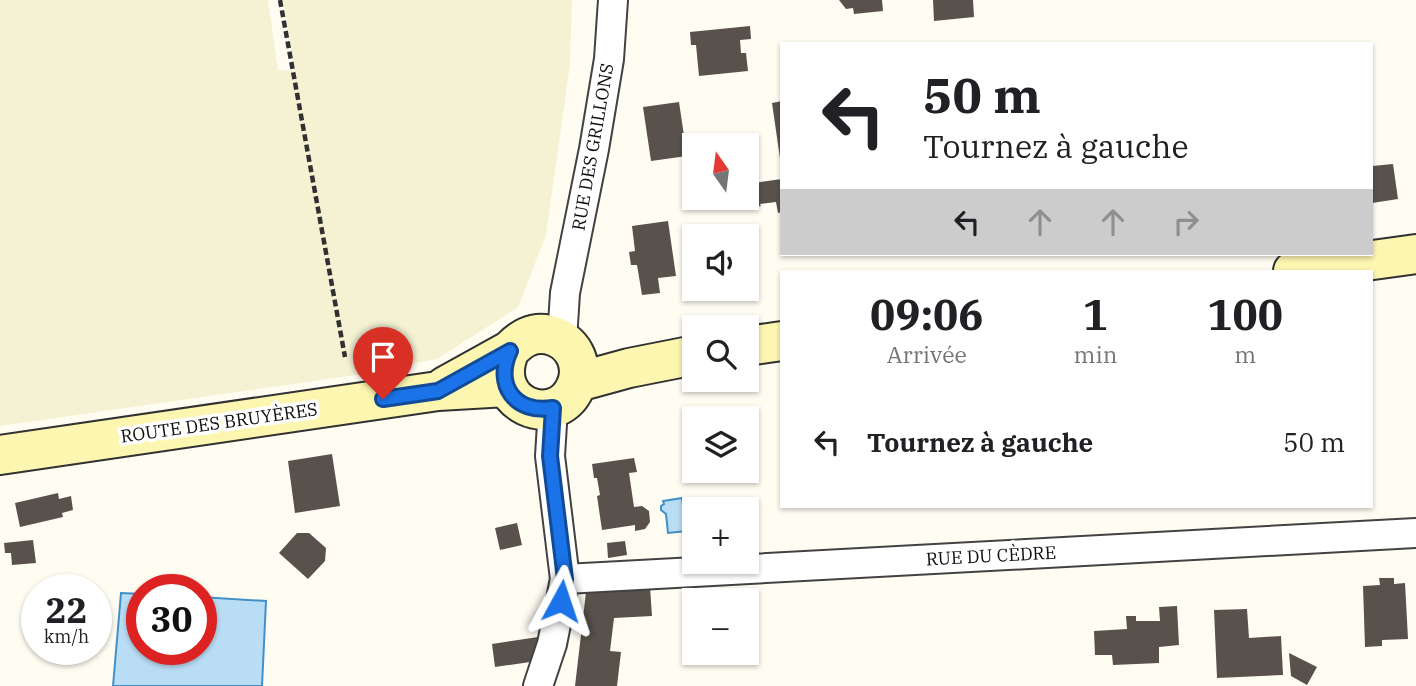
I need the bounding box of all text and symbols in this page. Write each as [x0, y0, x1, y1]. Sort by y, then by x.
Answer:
street label: RUE DES GRILLONS [566, 61, 619, 232]
text: 50 m [923, 63, 1041, 126]
icon: left [808, 70, 899, 161]
text: Tournez à gauche [923, 125, 1189, 167]
north arrow [682, 133, 760, 210]
map controls [682, 133, 759, 665]
icon: left [948, 203, 986, 241]
icon: ahead [1021, 203, 1059, 241]
icon: ahead [1094, 203, 1132, 241]
icon: right [1167, 203, 1205, 241]
button: sound [682, 224, 759, 301]
text: 09:06 [870, 287, 984, 342]
text: 1 [1083, 287, 1108, 342]
text: 100 [1207, 287, 1283, 342]
button: search [682, 315, 759, 392]
pin [353, 327, 413, 399]
icon: arrive [364, 338, 402, 376]
text: Arrivée [887, 339, 967, 369]
text: min [1074, 339, 1117, 369]
text: m [1234, 339, 1256, 369]
street label: ROUTE DES BRUYÈRES [119, 397, 319, 448]
button: layers [682, 406, 759, 483]
icon: left [808, 423, 846, 461]
text: Tournez à gauche [867, 425, 1093, 459]
text: 50 m [1283, 425, 1345, 459]
button: + [682, 497, 759, 574]
street label: RUE DU CÈDRE [925, 541, 1057, 570]
position arrow [524, 564, 598, 638]
speed limit sign: 30 [126, 574, 217, 665]
text: 22 [45, 587, 88, 633]
button: − [682, 588, 759, 665]
text: km/h [44, 625, 89, 648]

